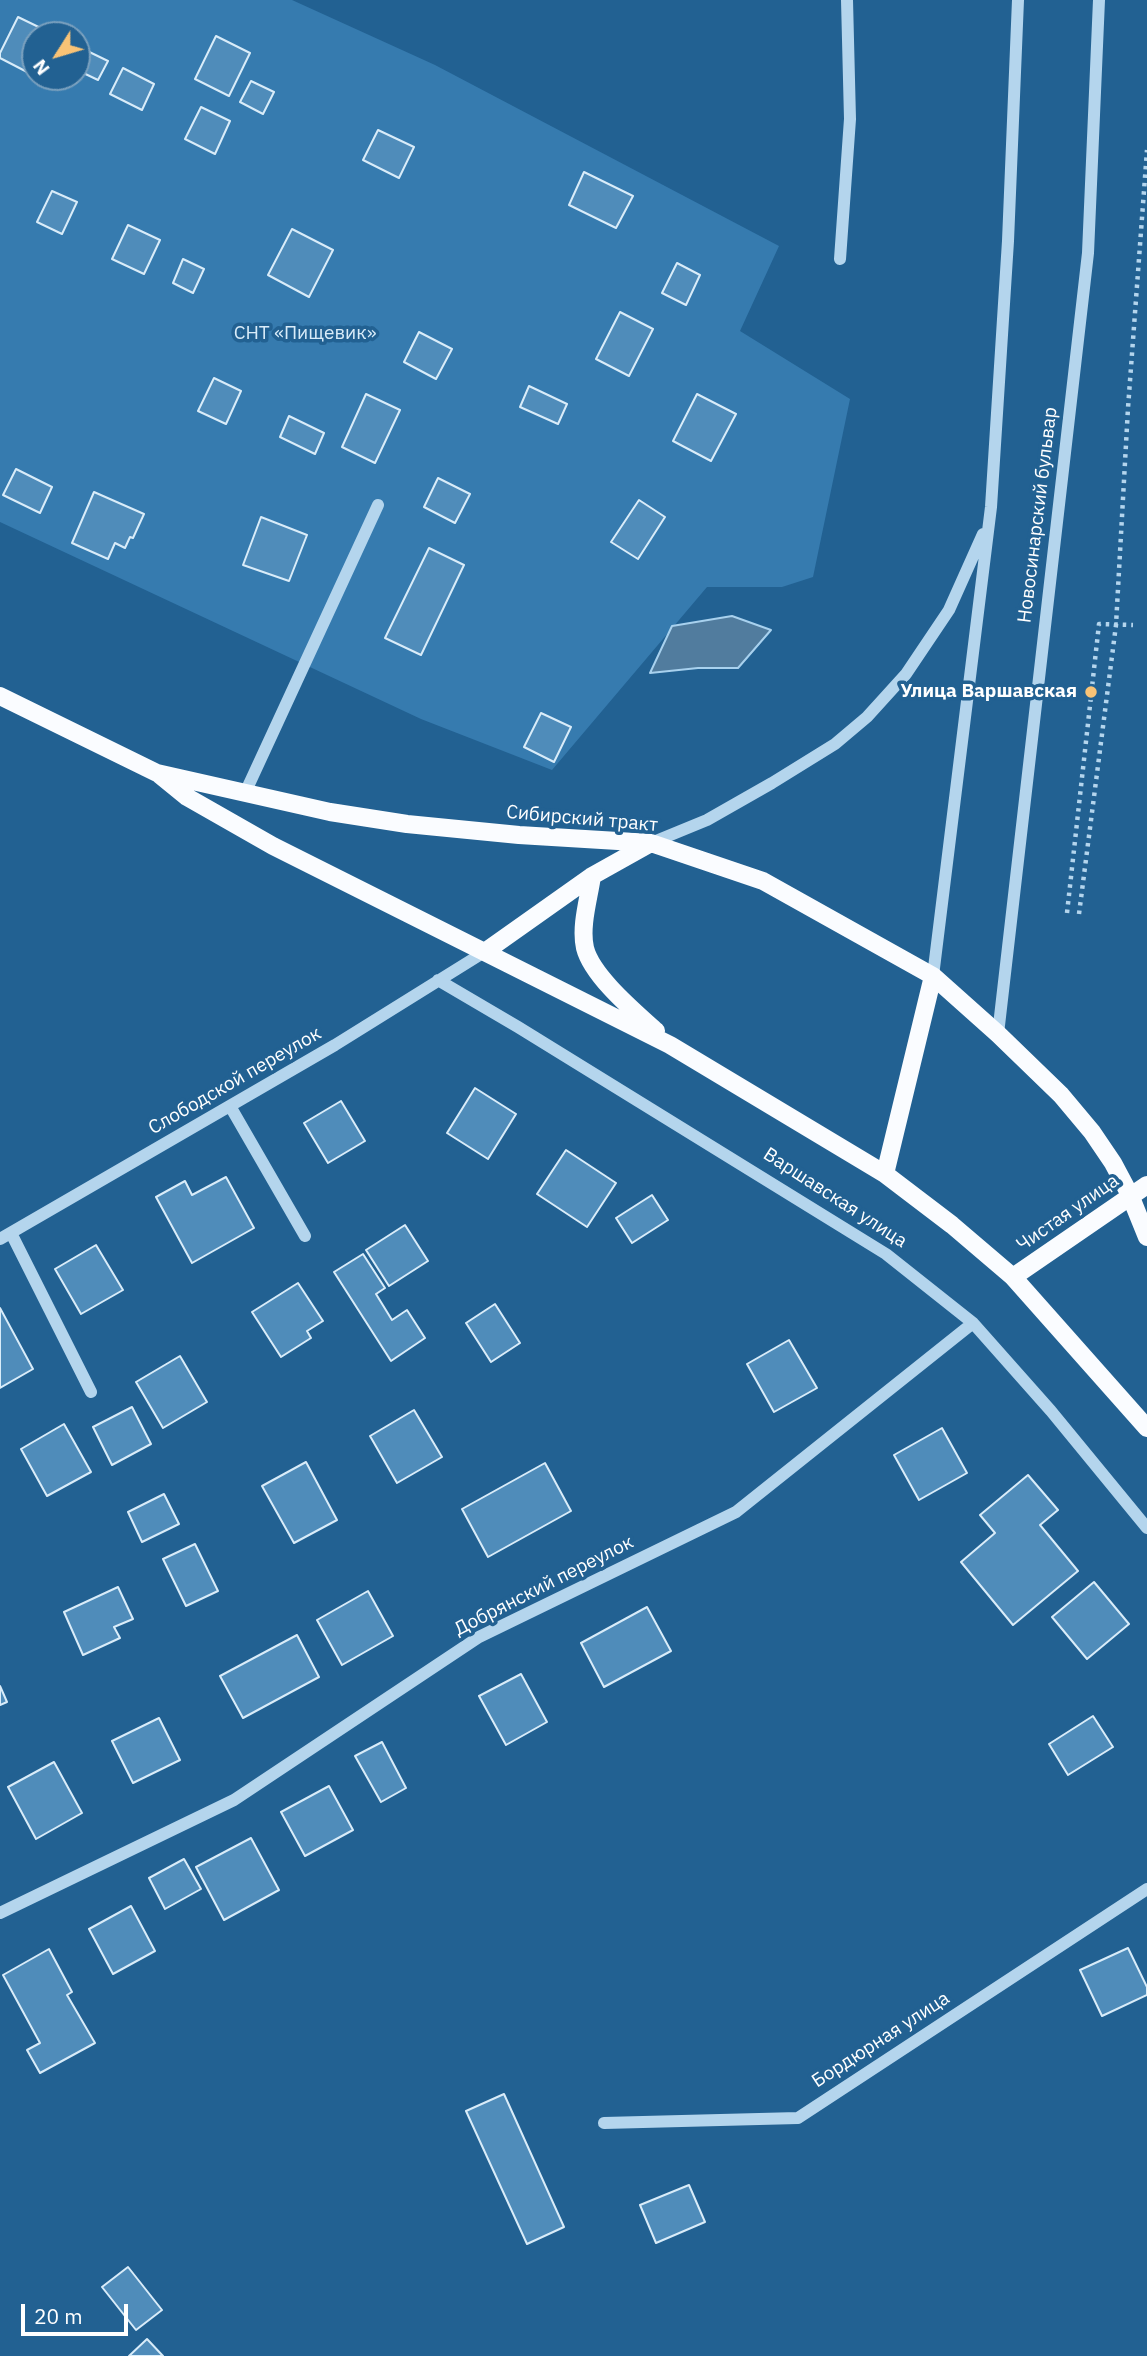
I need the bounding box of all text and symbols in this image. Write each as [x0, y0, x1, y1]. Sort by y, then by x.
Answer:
north arrow [21, 21, 91, 91]
text: N [27, 55, 55, 80]
park label: СНТ «Пищевик» [234, 323, 376, 345]
street label: Новосинарский бульвар [1013, 406, 1063, 624]
place label: Улица Варшавская [900, 681, 1077, 703]
marker: Улица Варшавская [1083, 684, 1099, 700]
street label: Сибирский тракт [505, 801, 659, 837]
street label: Слободской переулок [145, 1022, 325, 1140]
street label: Варшавская улица [759, 1143, 911, 1253]
street label: Чистая улица [1013, 1169, 1123, 1257]
street label: Добрянский переулок [451, 1531, 637, 1641]
street label: Бордюрная улица [808, 1987, 954, 2093]
scale bar [24, 2290, 131, 2334]
text: 20 m [34, 2302, 83, 2330]

